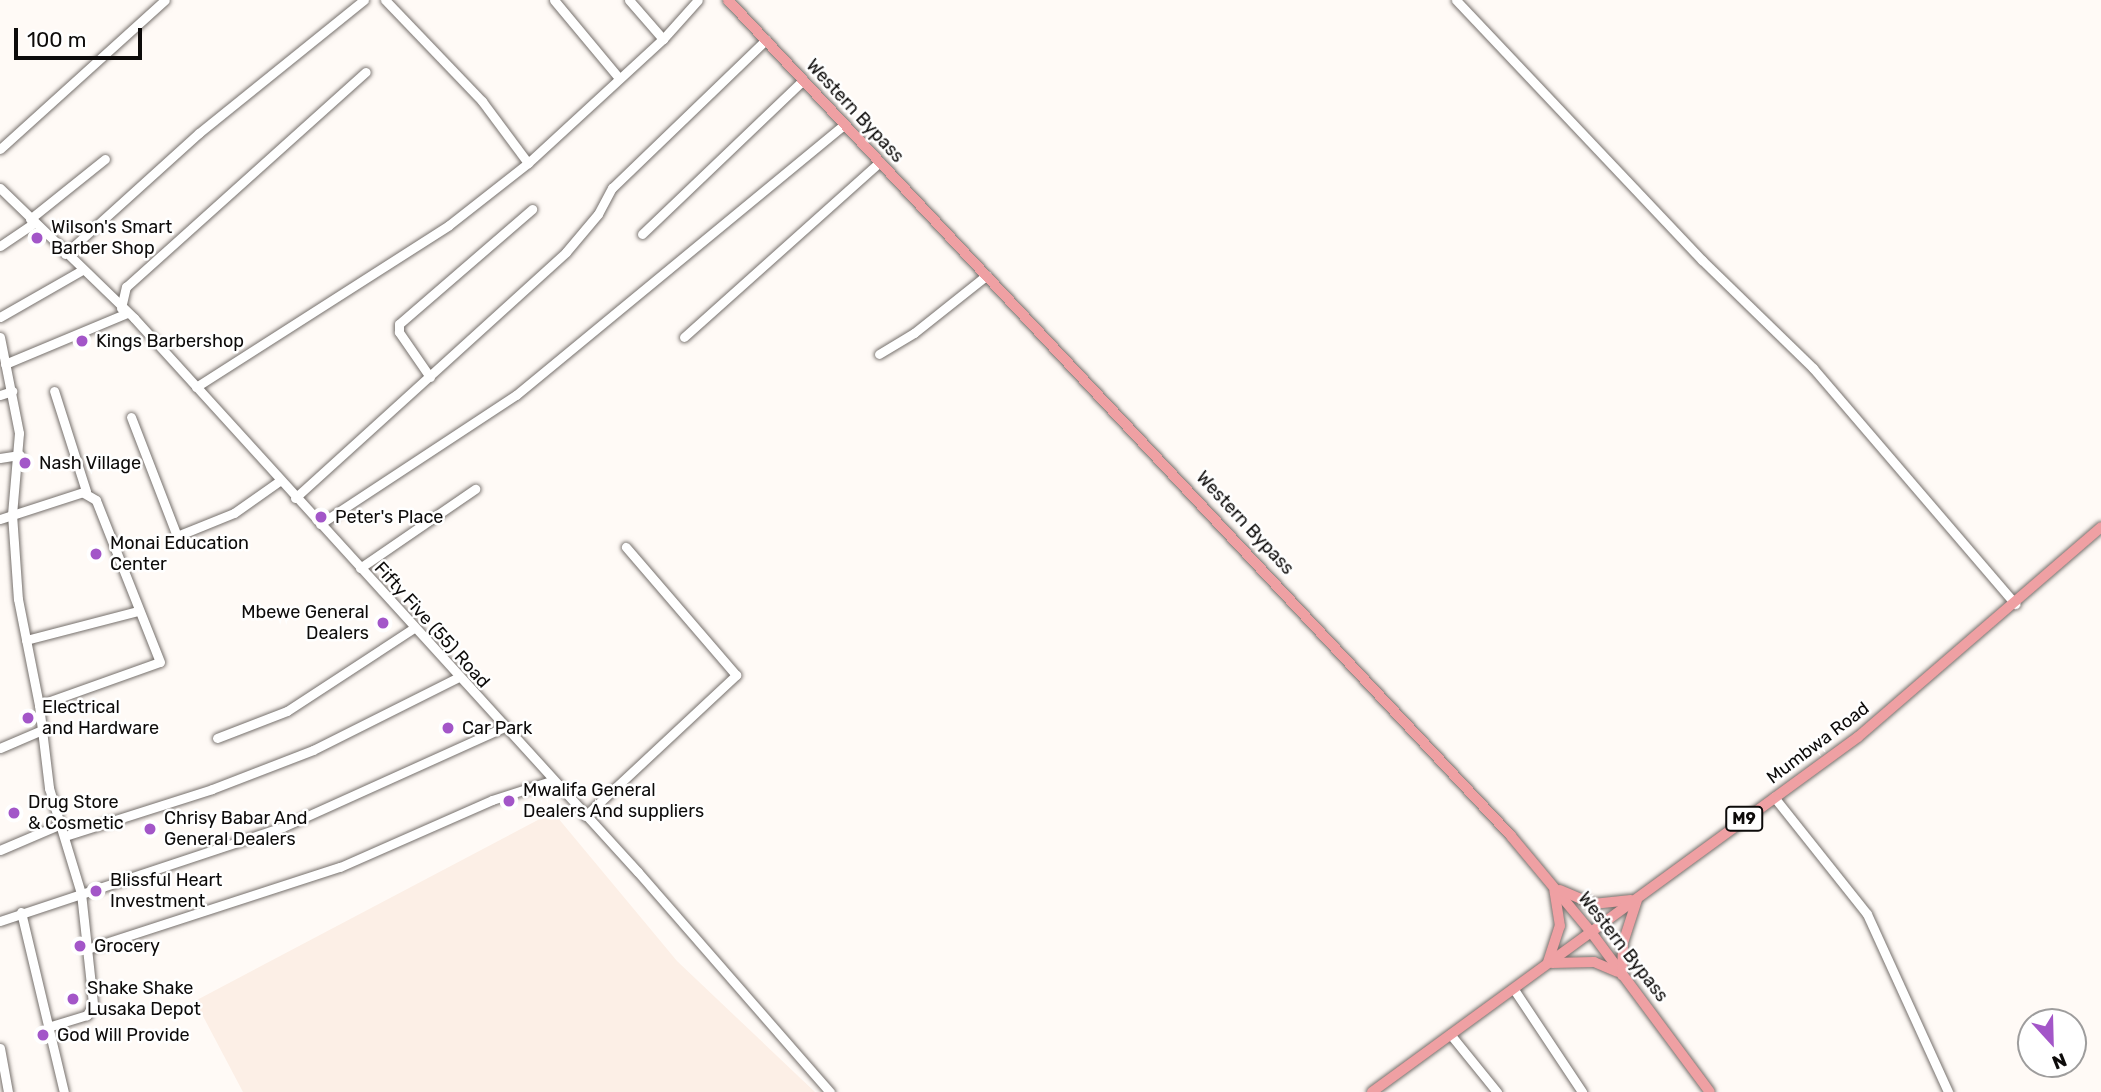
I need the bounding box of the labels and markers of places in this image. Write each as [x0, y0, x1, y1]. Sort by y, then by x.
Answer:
place label: Wilson's Smart Barber Shop [51, 217, 172, 260]
marker: Wilson's Smart Barber Shop [29, 230, 45, 246]
place label: Kings Barbershop [96, 330, 244, 352]
marker: Kings Barbershop [74, 333, 90, 349]
place label: Nash Village [39, 452, 142, 474]
marker: Nash Village [17, 455, 33, 471]
place label: Peter's Place [335, 506, 443, 528]
marker: Peter's Place [313, 509, 329, 525]
place label: Monai Education Center [110, 533, 249, 576]
marker: Monai Education Center [88, 546, 104, 562]
place label: Mbewe General Dealers [241, 602, 369, 644]
marker: Mbewe General Dealers [375, 615, 391, 631]
place label: Electrical and Hardware [42, 697, 159, 740]
marker: Electrical and Hardware [20, 710, 36, 726]
place label: Car Park [462, 717, 533, 739]
marker: Car Park [440, 720, 456, 736]
place label: Mwalifa General Dealers And suppliers [523, 780, 705, 822]
place label: Drug Store & Cosmetic [28, 792, 124, 834]
marker: Mwalifa General Dealers And suppliers [501, 793, 517, 809]
marker: Drug Store & Cosmetic [6, 805, 22, 821]
place label: Chrisy Babar And General Dealers [164, 808, 309, 850]
marker: Chrisy Babar And General Dealers [142, 821, 158, 837]
place label: Blissful Heart Investment [110, 870, 222, 912]
marker: Blissful Heart Investment [88, 883, 104, 899]
place label: Grocery [94, 935, 160, 957]
marker: Grocery [72, 938, 88, 954]
place label: Shake Shake Lusaka Depot [87, 978, 201, 1020]
marker: Shake Shake Lusaka Depot [65, 991, 81, 1007]
place label: God Will Provide [57, 1024, 190, 1046]
marker: God Will Provide [35, 1027, 51, 1043]

